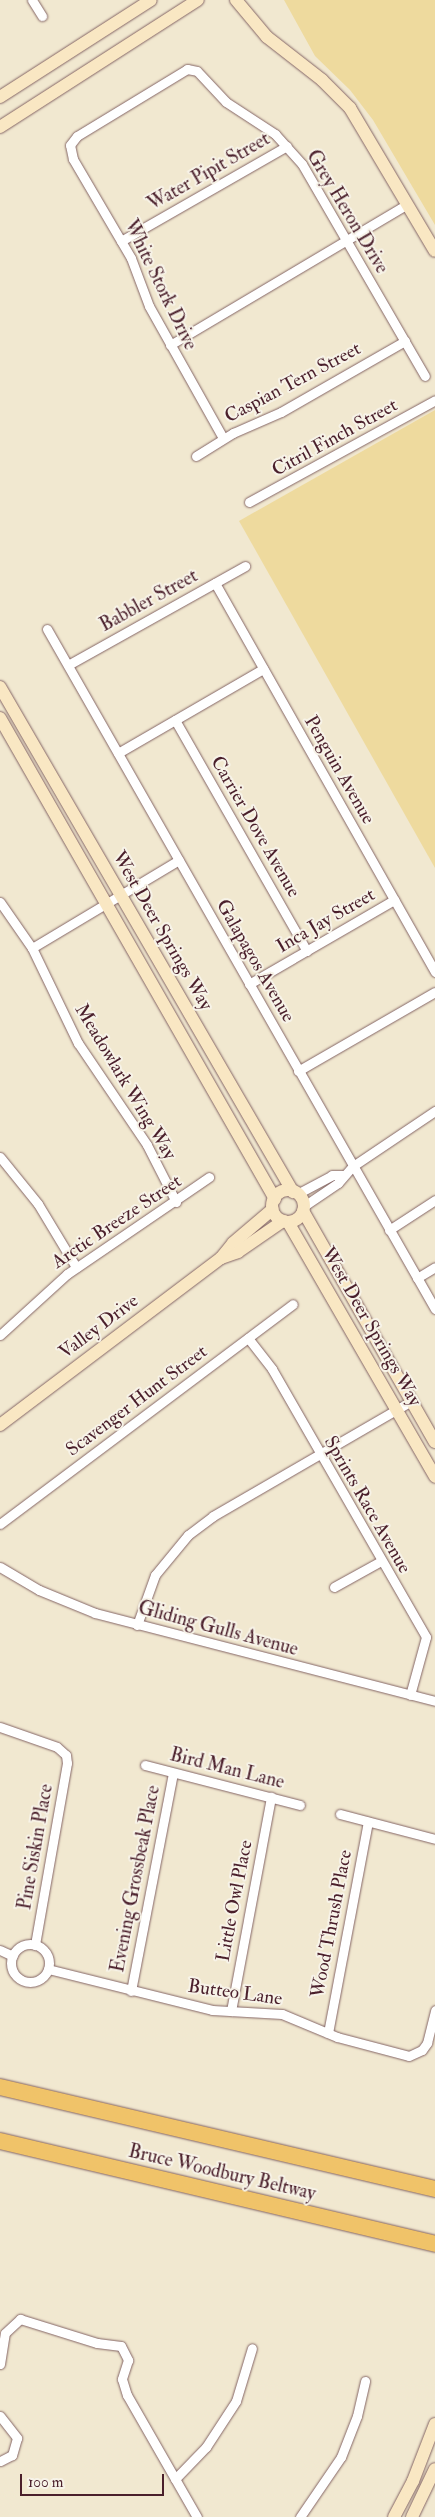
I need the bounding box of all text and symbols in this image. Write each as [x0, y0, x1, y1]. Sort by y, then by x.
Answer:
street label: Water Pipit Street [144, 128, 274, 216]
street label: Grey Heron Drive [301, 146, 393, 278]
street label: White Stork Drive [119, 216, 201, 354]
street label: Caspian Tern Street [221, 338, 365, 428]
street label: Citril Finch Street [268, 394, 402, 482]
street label: Babbler Street [96, 565, 202, 637]
street label: Penguin Avenue [299, 712, 379, 828]
street label: Carrier Dove Avenue [205, 752, 305, 902]
street label: West Deer Springs Way [107, 847, 217, 1015]
street label: Inca Jay Street [273, 884, 379, 958]
street label: Galapagos Avenue [211, 896, 299, 1026]
street label: Meadowlark Wing Way [69, 1000, 181, 1164]
street label: Arctic Breeze Street [48, 1170, 186, 1274]
street label: West Deer Springs Way [316, 1243, 426, 1411]
street label: Valley Drive [55, 1290, 143, 1364]
street label: Scavenger Hunt Street [62, 1341, 212, 1461]
street label: Sprints Race Avenue [318, 1432, 416, 1578]
street label: Gliding Gulls Avenue [136, 1597, 300, 1661]
street label: Bird Man Lane [168, 1744, 286, 1794]
street label: Pine Siskin Place [14, 1782, 58, 1912]
street label: Evening Grossbeak Place [107, 1784, 165, 1974]
street label: Little Owl Place [212, 1838, 258, 1964]
street label: Wood Thrush Place [306, 1848, 358, 2000]
street label: Butteo Lane [186, 1975, 284, 2011]
street label: Bruce Woodbury Beltway [126, 2140, 318, 2206]
scale bar [22, 2464, 166, 2496]
text: 100 m [28, 2473, 63, 2492]

